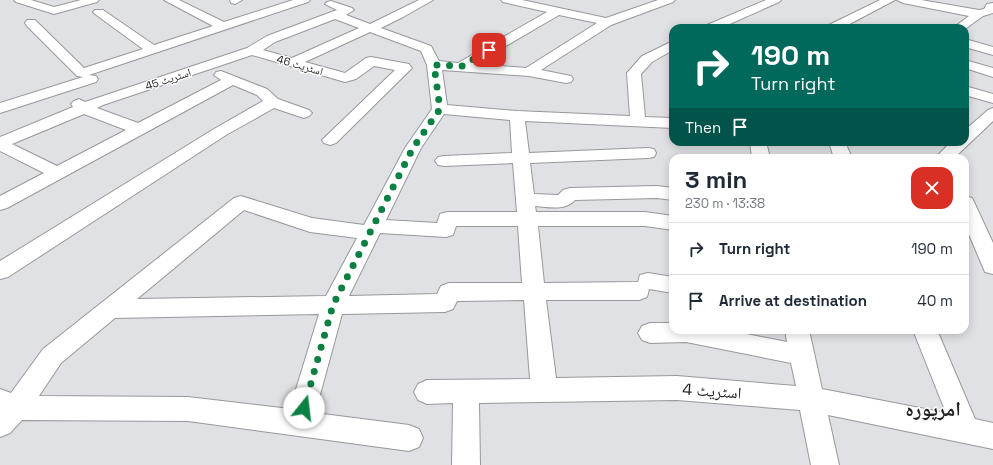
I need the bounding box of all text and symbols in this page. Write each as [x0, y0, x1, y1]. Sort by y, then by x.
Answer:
pin [472, 33, 506, 67]
text: 190 m [751, 37, 830, 73]
icon: arrive [478, 39, 500, 61]
icon: right [685, 40, 737, 92]
street label: اسٹریٹ 46 [275, 52, 325, 78]
street label: اسٹریٹ 45 [143, 65, 193, 93]
text: Turn right [751, 72, 835, 95]
icon: arrive [729, 116, 751, 138]
text: Then [685, 118, 721, 137]
text: 3 min [685, 164, 747, 195]
button: close [911, 167, 953, 209]
text: 230 m · 13:38 [685, 195, 765, 212]
icon: right [685, 238, 707, 260]
text: Turn right [719, 239, 790, 258]
text: 190 m [911, 239, 953, 258]
icon: arrive [685, 290, 707, 312]
text: Arrive at destination [719, 291, 867, 310]
text: 40 m [917, 291, 953, 310]
street label: اسٹریٹ 4 [682, 378, 742, 404]
position arrow [283, 387, 325, 429]
district label: امرپورہ [905, 396, 961, 422]

